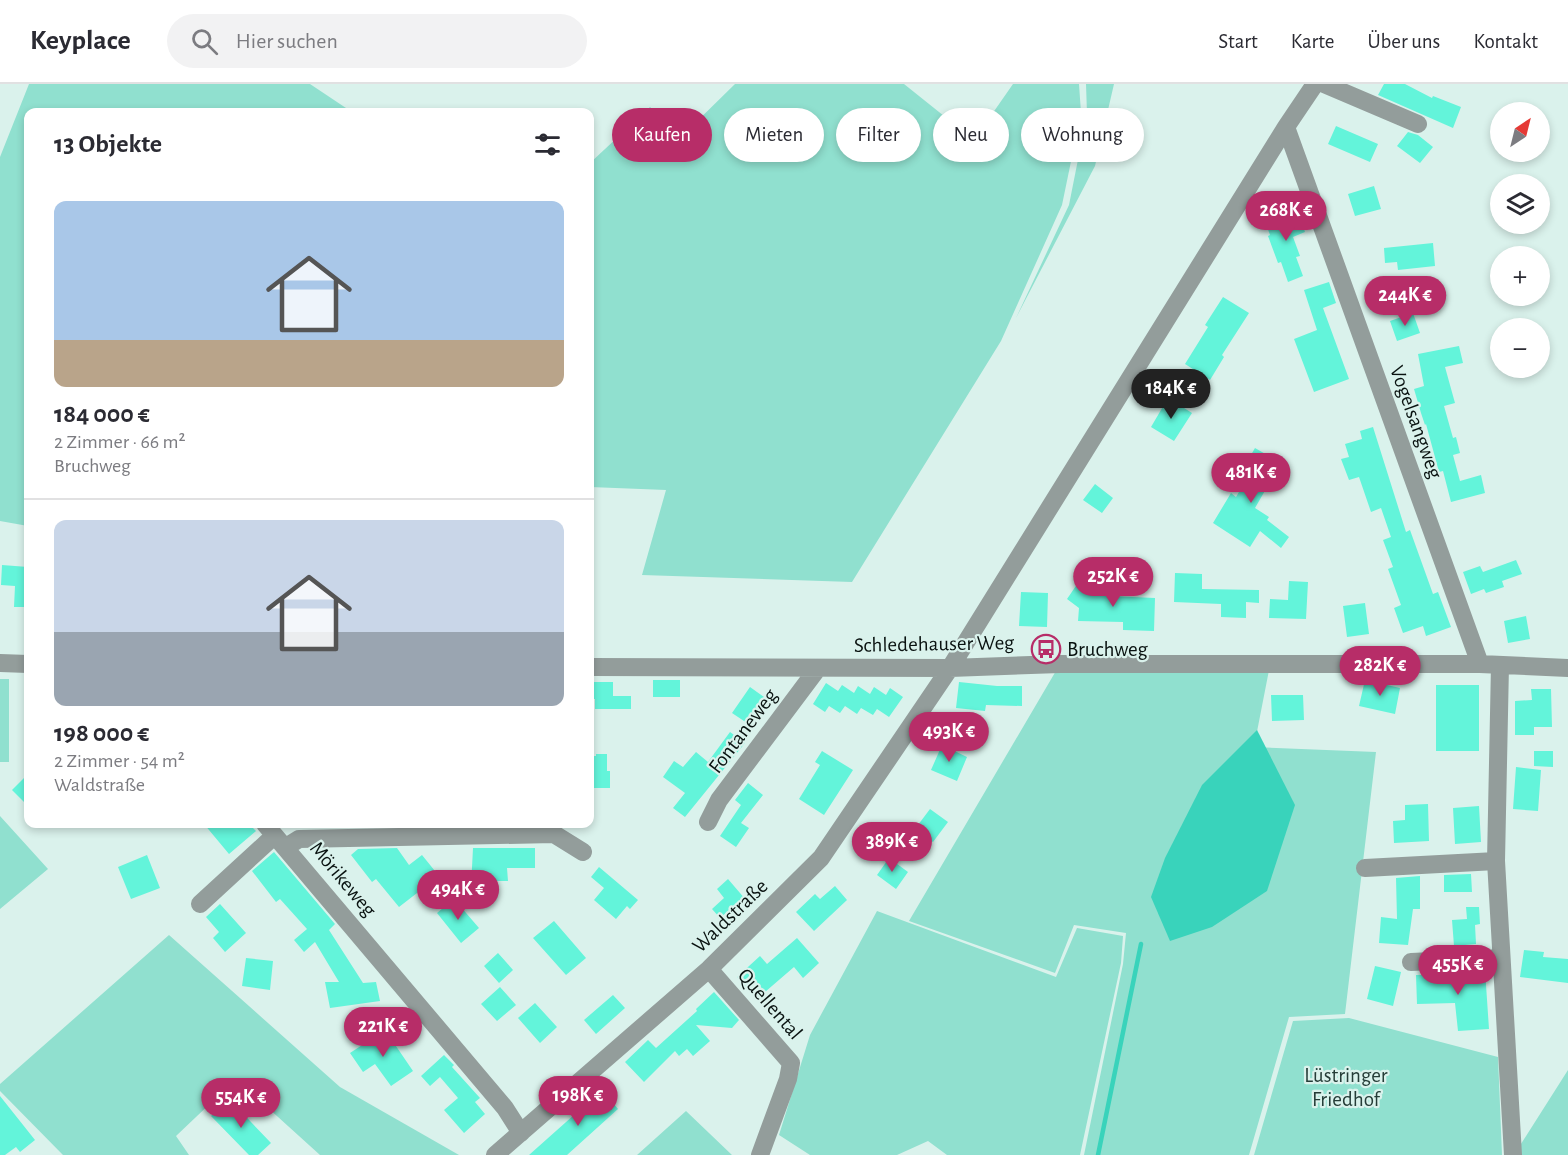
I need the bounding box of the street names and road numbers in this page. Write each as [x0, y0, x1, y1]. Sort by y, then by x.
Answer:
street label: Vogelsangweg [1386, 363, 1446, 482]
street label: Schledehauser Weg [854, 632, 1015, 656]
street label: Fontaneweg [705, 684, 782, 777]
street label: Mörikeweg [306, 838, 381, 921]
street label: Waldstraße [688, 875, 772, 957]
street label: Quellental [734, 965, 806, 1043]

